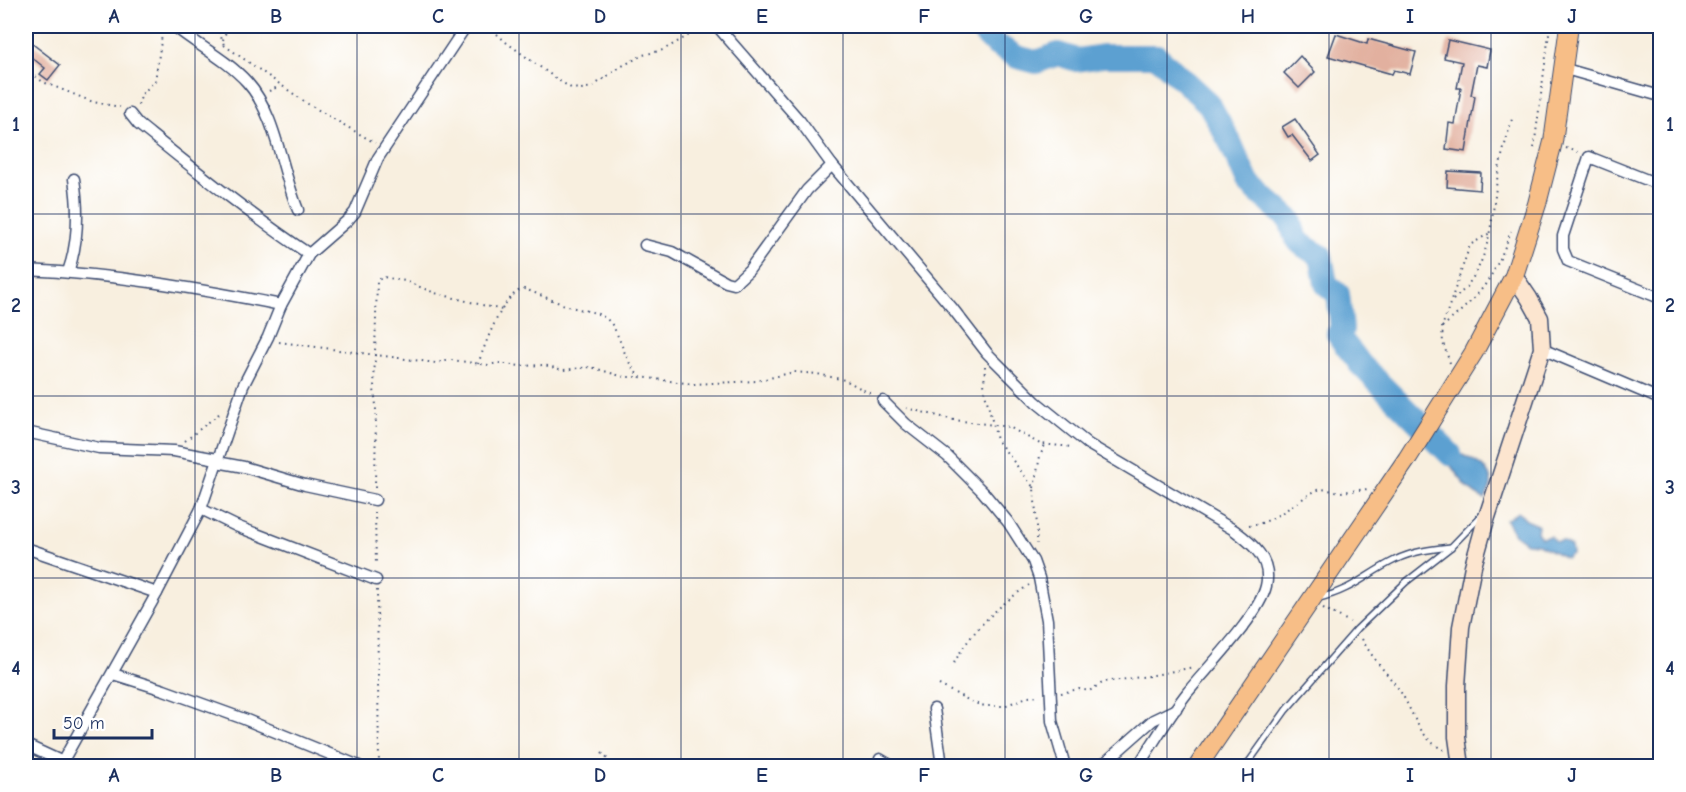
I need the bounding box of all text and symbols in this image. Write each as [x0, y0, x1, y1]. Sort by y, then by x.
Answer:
text: A [108, 5, 120, 28]
text: B [270, 5, 282, 28]
text: C [432, 5, 444, 28]
text: D [594, 5, 606, 28]
text: E [756, 5, 768, 28]
text: F [918, 5, 930, 28]
text: G [1079, 5, 1093, 28]
text: H [1241, 5, 1255, 28]
text: I [1406, 5, 1414, 28]
text: J [1567, 5, 1577, 28]
text: 1 [12, 113, 20, 136]
text: 1 [1666, 113, 1674, 136]
text: 2 [11, 294, 21, 317]
text: 2 [1665, 294, 1675, 317]
text: 3 [11, 476, 21, 499]
text: 3 [1665, 476, 1675, 499]
text: 4 [11, 657, 21, 680]
text: 4 [1665, 657, 1675, 680]
scale bar [54, 702, 152, 740]
text: 50 m [63, 713, 105, 734]
text: A [108, 764, 120, 787]
text: B [270, 764, 282, 787]
text: C [432, 764, 444, 787]
text: D [594, 764, 606, 787]
text: E [756, 764, 768, 787]
text: F [918, 764, 930, 787]
text: G [1079, 764, 1093, 787]
text: H [1241, 764, 1255, 787]
text: I [1406, 764, 1414, 787]
text: J [1567, 764, 1577, 787]

